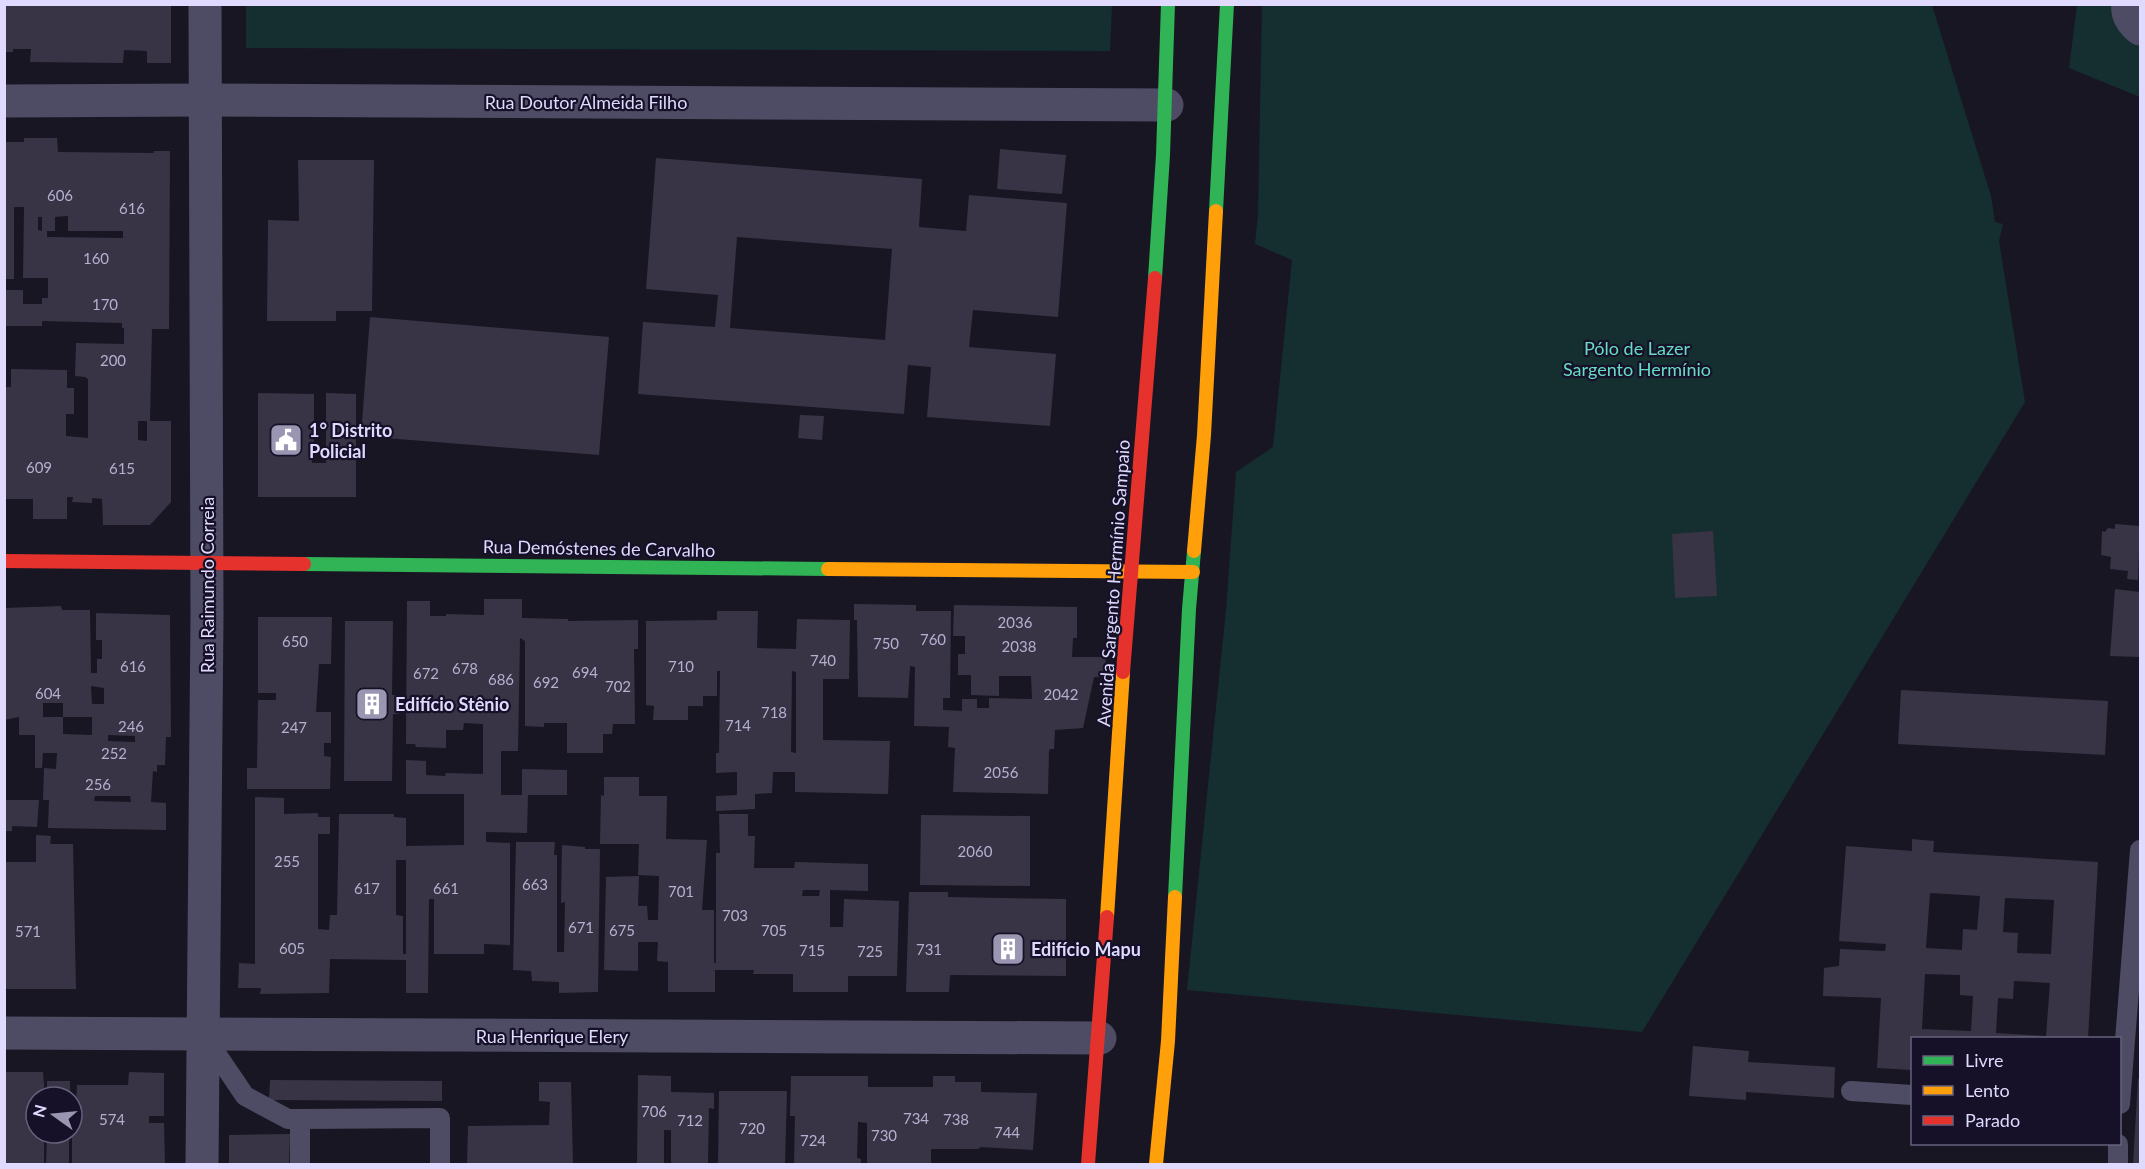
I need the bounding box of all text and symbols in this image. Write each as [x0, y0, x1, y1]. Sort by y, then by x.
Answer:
street label: Rua Doutor Almeida Filho [485, 91, 687, 113]
house number: 606 [47, 186, 73, 204]
house number: 616 [119, 199, 145, 217]
house number: 160 [83, 249, 109, 267]
house number: 170 [92, 295, 118, 313]
park label: Pólo de Lazer Sargento Hermínio [1563, 337, 1711, 380]
house number: 200 [100, 351, 126, 369]
place label: 1° Distrito Policial [309, 419, 392, 462]
public building icon: 1° Distrito Policial [268, 422, 304, 458]
street label: Avenida Sargento Hermínio Sampaio [1092, 439, 1134, 727]
house number: 609 [26, 458, 52, 476]
house number: 615 [109, 459, 135, 477]
street label: Rua Raimundo Correia [196, 497, 218, 673]
street label: Rua Demóstenes de Carvalho [483, 535, 715, 561]
house number: 2036 [998, 613, 1033, 631]
house number: 760 [920, 630, 946, 648]
house number: 650 [282, 632, 308, 650]
house number: 750 [873, 634, 899, 652]
house number: 2038 [1002, 637, 1036, 655]
house number: 740 [810, 651, 836, 669]
house number: 616 [120, 657, 146, 675]
house number: 710 [668, 657, 694, 675]
house number: 678 [452, 659, 478, 677]
house number: 694 [572, 663, 598, 681]
house number: 672 [413, 664, 439, 682]
house number: 686 [488, 670, 514, 688]
house number: 692 [533, 673, 559, 691]
house number: 702 [605, 677, 631, 695]
house number: 604 [35, 684, 61, 702]
house number: 2042 [1044, 685, 1078, 703]
building icon: Edifício Stênio [354, 686, 390, 722]
place label: Edifício Stênio [395, 693, 509, 715]
house number: 718 [761, 703, 787, 721]
house number: 714 [725, 716, 751, 734]
house number: 246 [118, 717, 144, 735]
house number: 247 [281, 718, 307, 736]
house number: 252 [101, 744, 127, 762]
house number: 2056 [984, 763, 1019, 781]
house number: 256 [85, 775, 111, 793]
house number: 2060 [958, 842, 993, 860]
house number: 255 [274, 852, 300, 870]
house number: 663 [522, 875, 548, 893]
house number: 617 [354, 879, 380, 897]
house number: 661 [433, 879, 459, 897]
house number: 701 [668, 882, 694, 900]
house number: 703 [722, 906, 748, 924]
house number: 671 [568, 918, 594, 936]
house number: 675 [609, 921, 635, 939]
house number: 705 [761, 921, 787, 939]
house number: 571 [15, 922, 41, 940]
building icon: Edifício Mapu [990, 931, 1026, 967]
place label: Edifício Mapu [1031, 938, 1141, 960]
house number: 605 [279, 939, 305, 957]
house number: 731 [916, 940, 942, 958]
house number: 715 [799, 941, 825, 959]
house number: 725 [857, 942, 883, 960]
street label: Rua Henrique Elery [476, 1025, 629, 1047]
legend [1911, 1037, 2121, 1145]
text: Livre [1965, 1049, 2004, 1071]
text: Lento [1965, 1079, 2010, 1101]
north arrow [24, 1085, 84, 1145]
house number: 706 [641, 1102, 667, 1120]
text: N [28, 1103, 50, 1119]
house number: 734 [903, 1109, 929, 1127]
text: Parado [1965, 1109, 2020, 1131]
house number: 574 [99, 1110, 125, 1128]
house number: 738 [943, 1110, 969, 1128]
house number: 712 [677, 1111, 703, 1129]
house number: 720 [739, 1119, 765, 1137]
house number: 744 [994, 1123, 1020, 1141]
house number: 730 [871, 1126, 897, 1144]
house number: 724 [800, 1131, 826, 1149]

